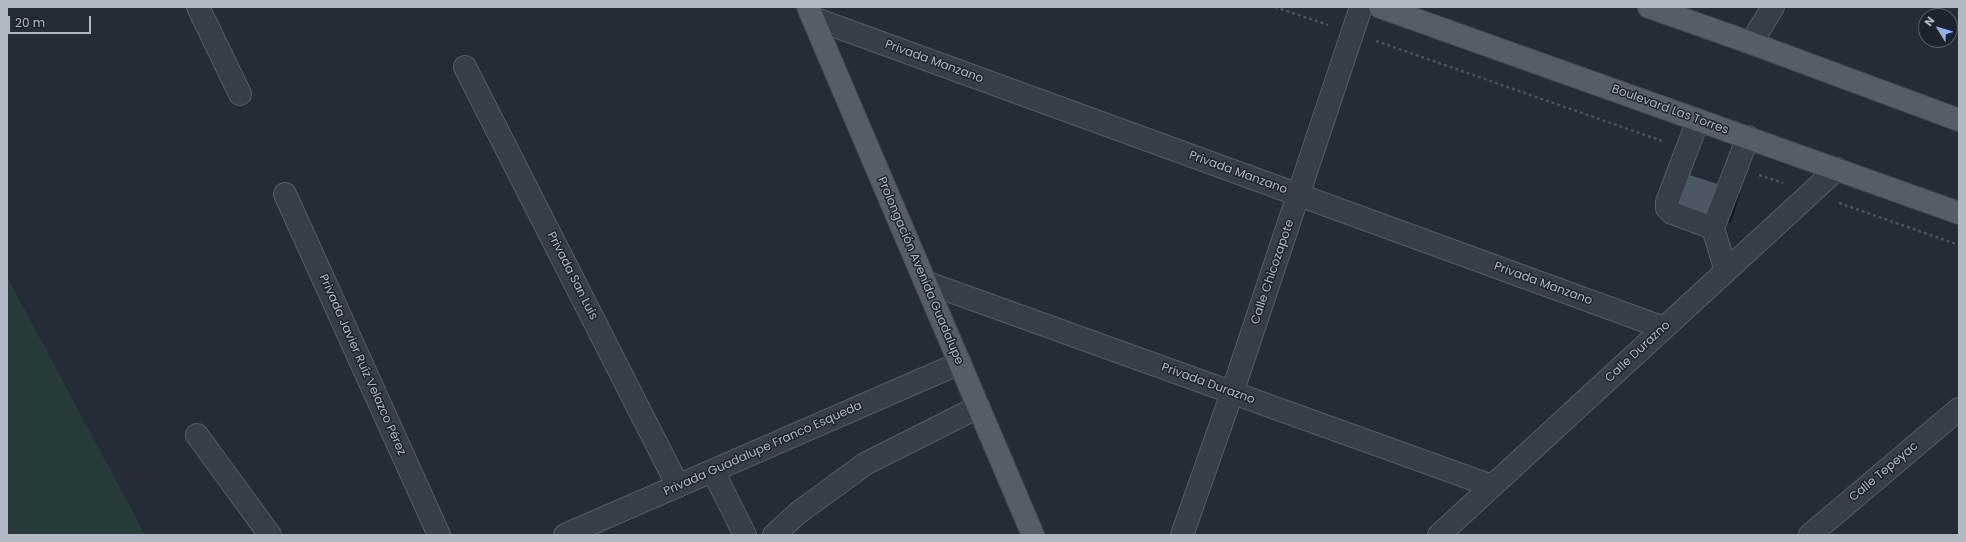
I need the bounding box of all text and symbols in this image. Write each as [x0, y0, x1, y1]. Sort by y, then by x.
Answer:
scale bar [10, 8, 93, 34]
north arrow [1918, 8, 1958, 48]
text: N [1920, 13, 1938, 29]
text: 20 m [15, 14, 45, 31]
street label: Privada Manzano [883, 37, 985, 87]
street label: Boulevard Las Torres [1610, 82, 1730, 138]
street label: Privada Manzano [1187, 148, 1289, 198]
street label: Prolongación Avenida Guadalupe [874, 175, 966, 367]
street label: Calle Chicozapote [1248, 218, 1298, 326]
street label: Privada San Luis [544, 230, 600, 322]
street label: Privada Manzano [1492, 259, 1594, 309]
street label: Privada Javier Ruíz Velazco Pérez [315, 272, 409, 458]
street label: Calle Durazno [1603, 318, 1673, 386]
street label: Privada Durazno [1159, 360, 1257, 408]
street label: Privada Guadalupe Franco Esqueda [662, 399, 864, 499]
street label: Calle Tepeyac [1847, 439, 1921, 505]

